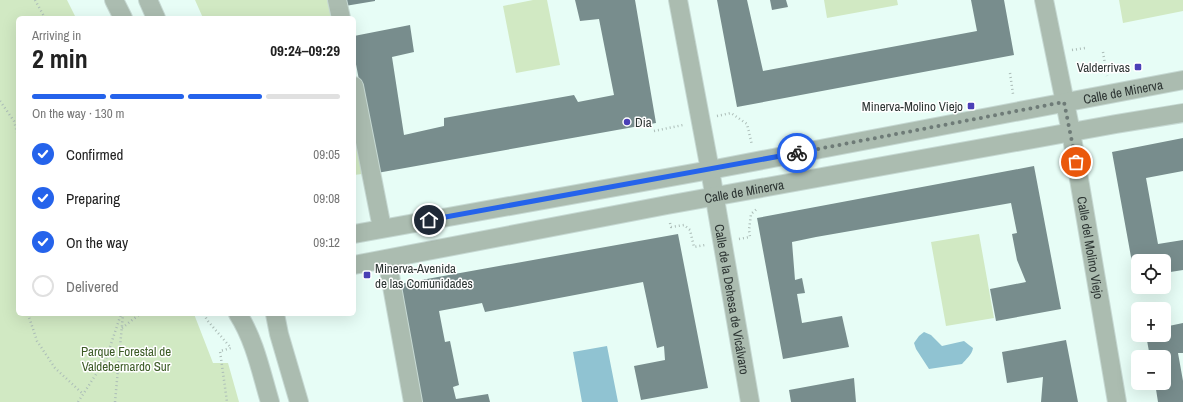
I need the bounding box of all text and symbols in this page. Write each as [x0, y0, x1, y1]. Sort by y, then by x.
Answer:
text: Arriving in [32, 27, 81, 44]
text: 09:24–09:29 [270, 40, 340, 61]
text: 2 min [32, 41, 88, 76]
place label: Valderrivas [1077, 59, 1130, 76]
marker: Valderrivas [1133, 62, 1143, 72]
street label: Calle de Minerva [1082, 76, 1164, 108]
place label: Minerva-Molino Viejo [862, 98, 963, 115]
marker: Minerva-Molino Viejo [966, 101, 976, 111]
text: On the way · 130 m [32, 105, 124, 122]
place label: Dia [635, 114, 652, 131]
marker: Dia [622, 117, 632, 127]
courier [777, 133, 817, 173]
icon: bike [786, 142, 808, 164]
icon: check [32, 143, 54, 165]
text: Confirmed [66, 144, 123, 165]
pin [1059, 145, 1093, 179]
text: 09:05 [313, 146, 340, 163]
icon: bag [1065, 151, 1087, 173]
street label: Calle de Minerva [703, 176, 785, 207]
icon: check [32, 187, 54, 209]
text: Preparing [66, 188, 120, 209]
text: 09:08 [313, 190, 340, 207]
street label: Calle del Molino Viejo [1073, 195, 1107, 300]
pin [412, 203, 446, 237]
icon: home [418, 209, 440, 231]
street label: Calle de la Dehesa de Vicálvaro [710, 223, 753, 376]
icon: check [32, 231, 54, 253]
text: On the way [66, 232, 128, 253]
text: 09:12 [313, 234, 340, 251]
map controls [1131, 254, 1171, 390]
button: locate [1131, 254, 1171, 294]
place label: Minerva-Avenida de las Comunidades [375, 260, 473, 292]
marker: Minerva-Avenida de las Comunidades [362, 270, 372, 280]
text: Delivered [66, 276, 119, 297]
button: + [1131, 302, 1171, 342]
park label: Parque Forestal de Valdebernardo Sur [81, 343, 171, 375]
button: − [1131, 350, 1171, 390]

